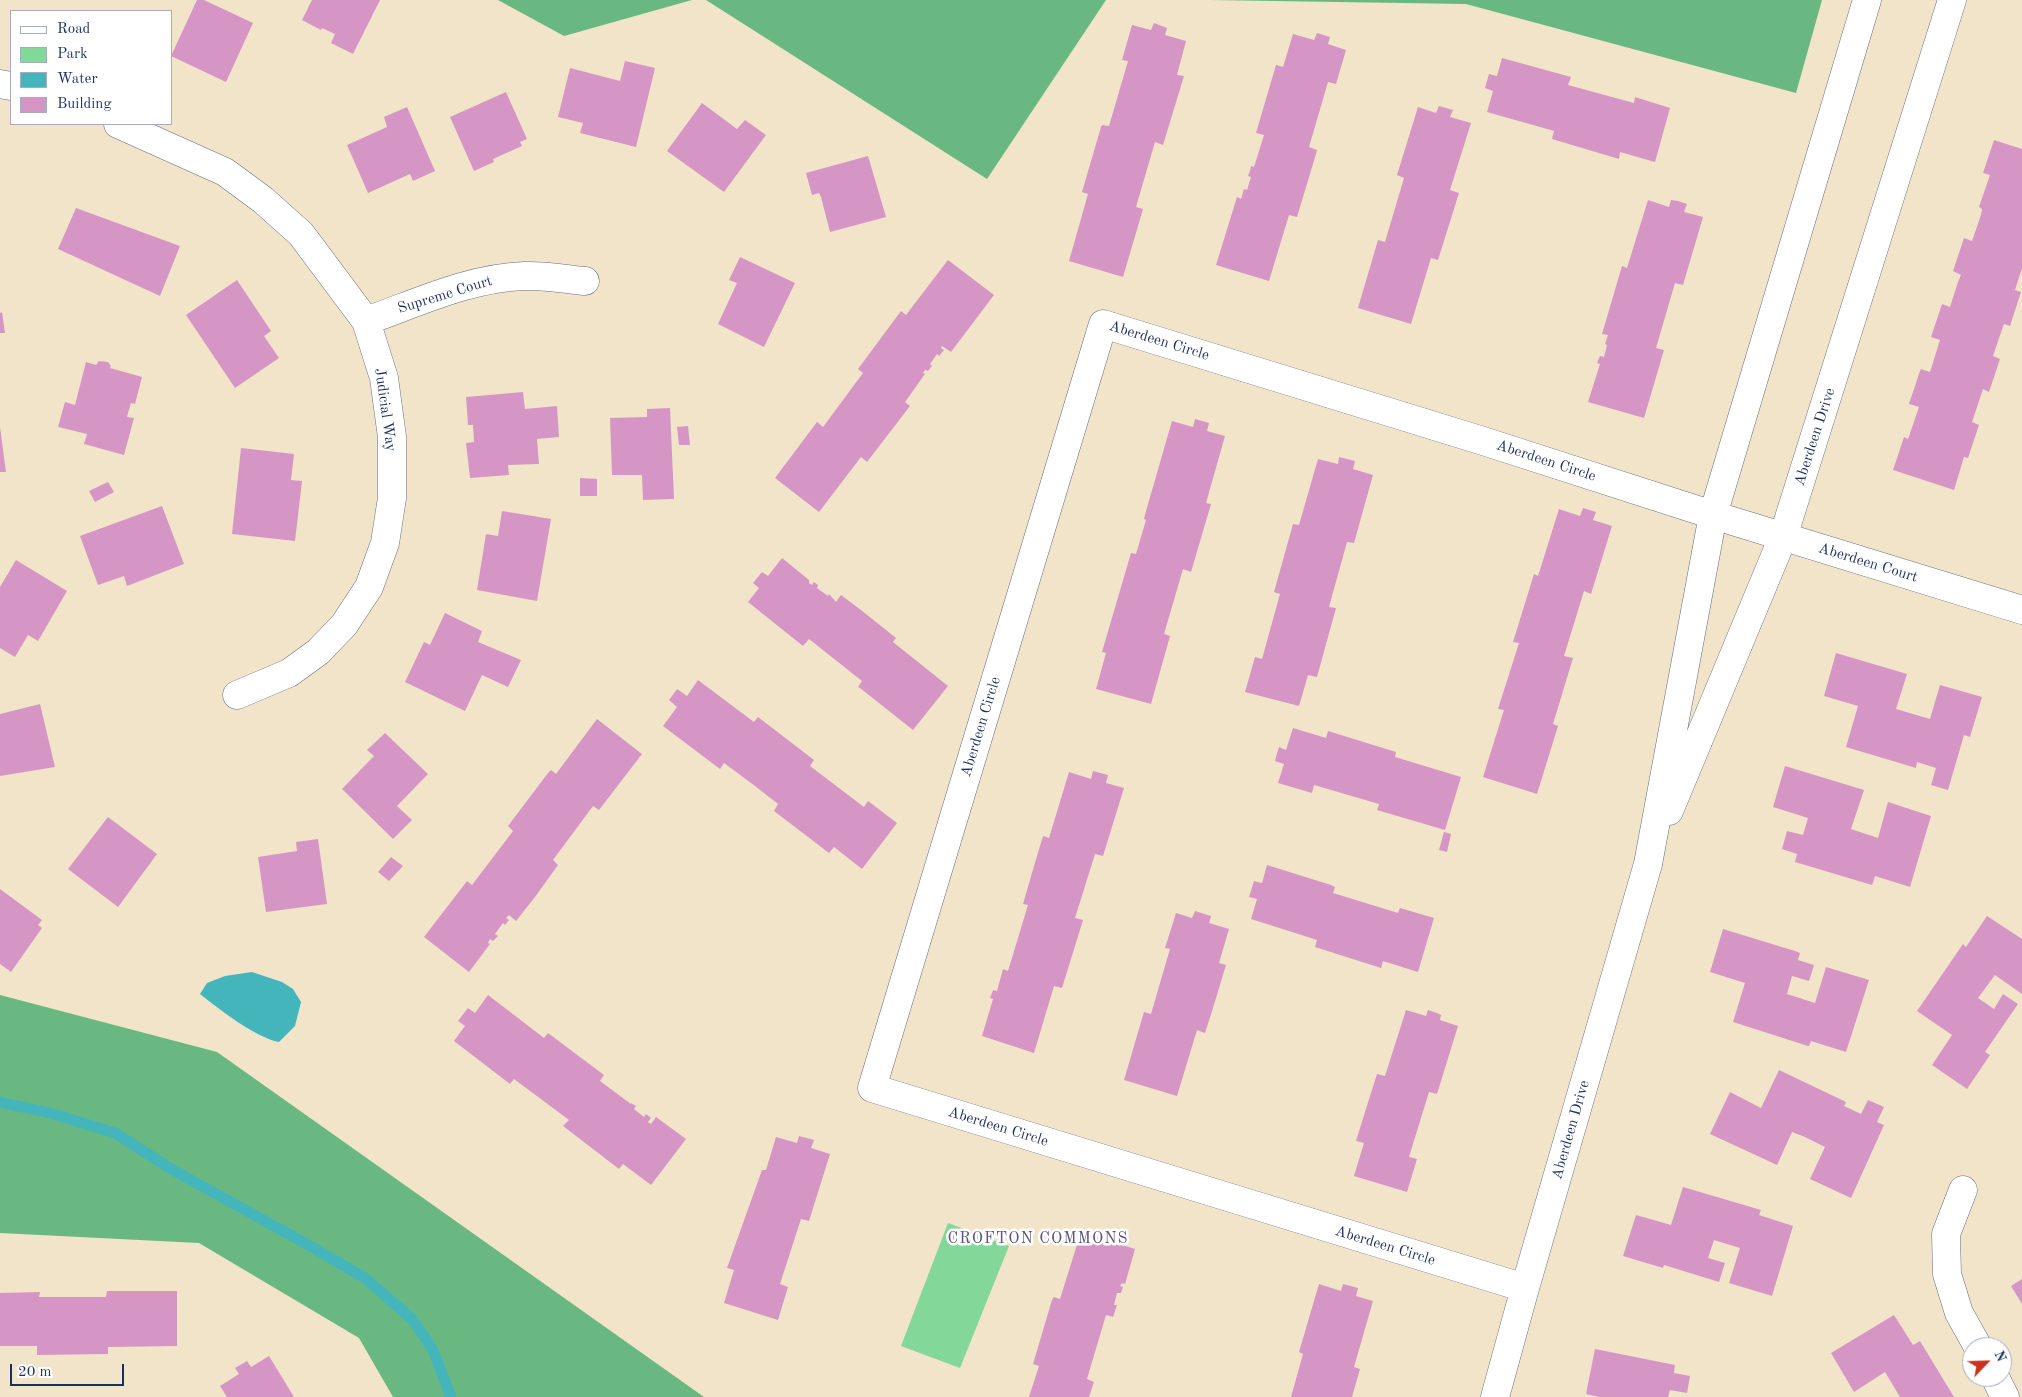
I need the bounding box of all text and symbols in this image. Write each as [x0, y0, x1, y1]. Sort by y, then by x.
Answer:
legend [10, 10, 172, 125]
text: Road [57, 22, 90, 37]
text: Park [57, 47, 88, 62]
text: Water [57, 72, 98, 87]
text: Building [57, 97, 112, 112]
street label: Supreme Court [395, 272, 495, 318]
street label: Aberdeen Circle [1107, 317, 1211, 365]
street label: Judicial Way [370, 367, 400, 453]
street label: Aberdeen Drive [1791, 386, 1839, 488]
street label: Aberdeen Circle [1494, 436, 1598, 486]
street label: Aberdeen Court [1816, 539, 1920, 587]
street label: Aberdeen Circle [957, 675, 1005, 779]
street label: Aberdeen Drive [1548, 1078, 1594, 1182]
street label: Aberdeen Circle [946, 1103, 1050, 1151]
street label: Aberdeen Circle [1333, 1222, 1437, 1270]
district label: CROFTON COMMONS [946, 1229, 1130, 1249]
north arrow [1962, 1337, 2012, 1387]
text: N [1991, 1349, 2008, 1364]
scale bar [12, 1354, 126, 1386]
text: 20 m [18, 1365, 52, 1380]

